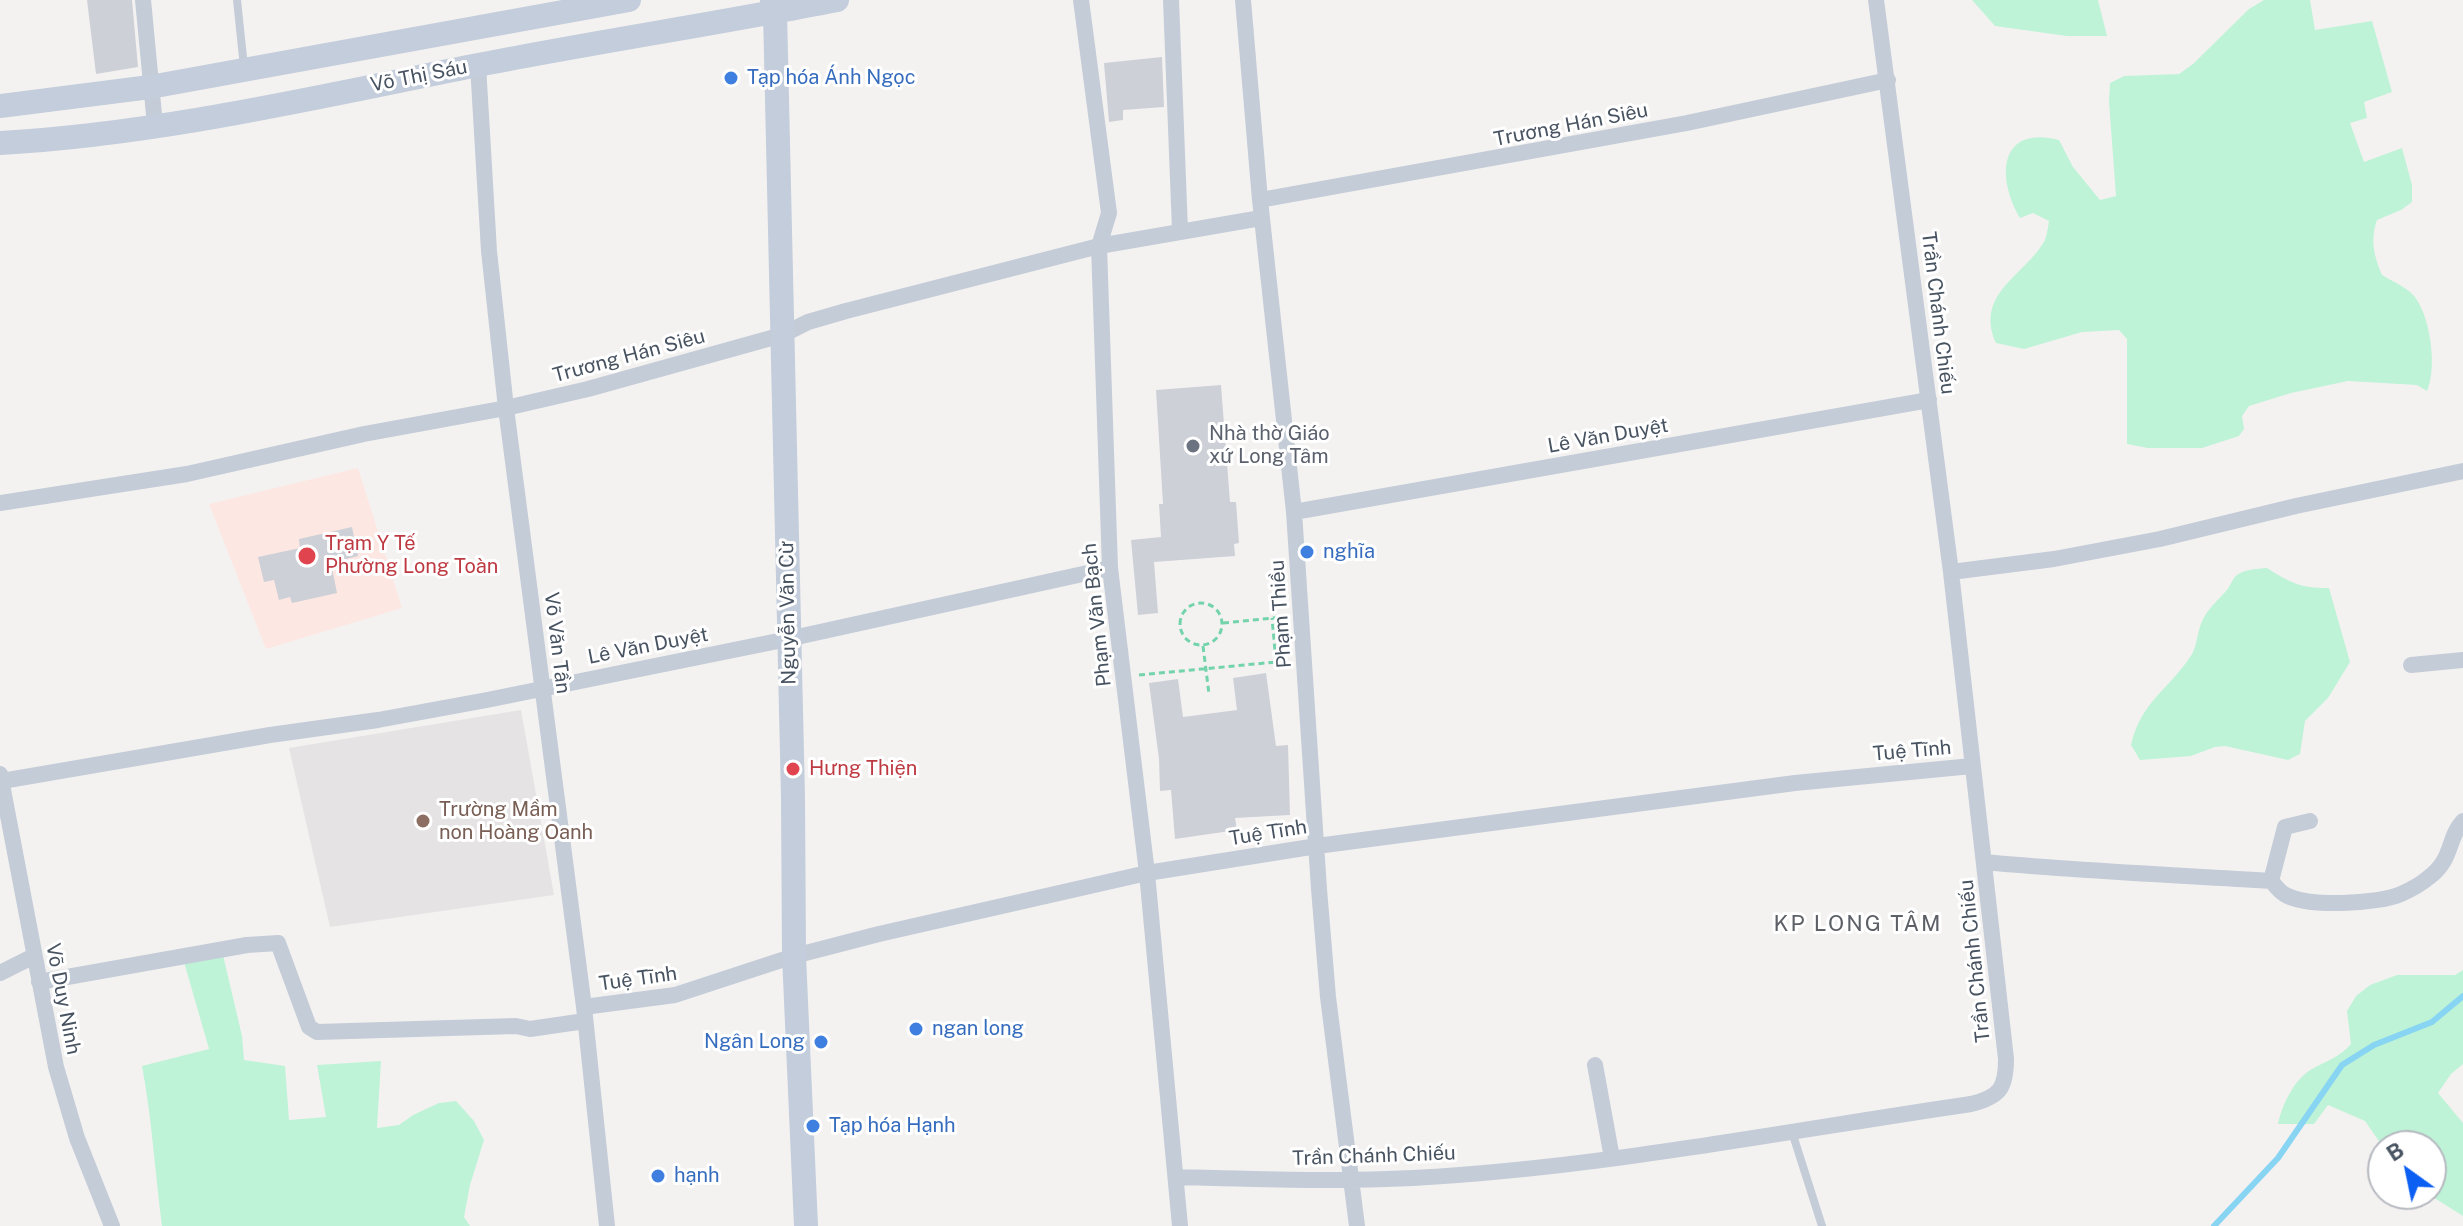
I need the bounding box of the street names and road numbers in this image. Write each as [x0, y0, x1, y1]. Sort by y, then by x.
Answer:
street label: Võ Thị Sáu [369, 55, 469, 97]
street label: Trương Hán Siêu [1492, 98, 1650, 152]
street label: Trần Chánh Chiếu [1916, 230, 1960, 396]
street label: Trương Hán Siêu [550, 324, 708, 388]
street label: Lê Văn Duyệt [1546, 414, 1670, 458]
street label: Nguyễn Văn Cừ [775, 541, 801, 685]
street label: Phạm Văn Bạch [1078, 542, 1116, 688]
street label: Phạm Thiều [1265, 559, 1297, 669]
street label: Võ Văn Tần [539, 591, 575, 695]
street label: Lê Văn Duyệt [586, 623, 710, 669]
street label: Tuệ Tĩnh [1872, 736, 1952, 766]
street label: Tuệ Tĩnh [1227, 815, 1309, 851]
street label: Trần Chánh Chiếu [1955, 878, 1995, 1044]
street label: Võ Duy Ninh [40, 941, 86, 1057]
street label: Tuệ Tĩnh [597, 962, 679, 996]
street label: Trần Chánh Chiếu [1292, 1141, 1456, 1171]

